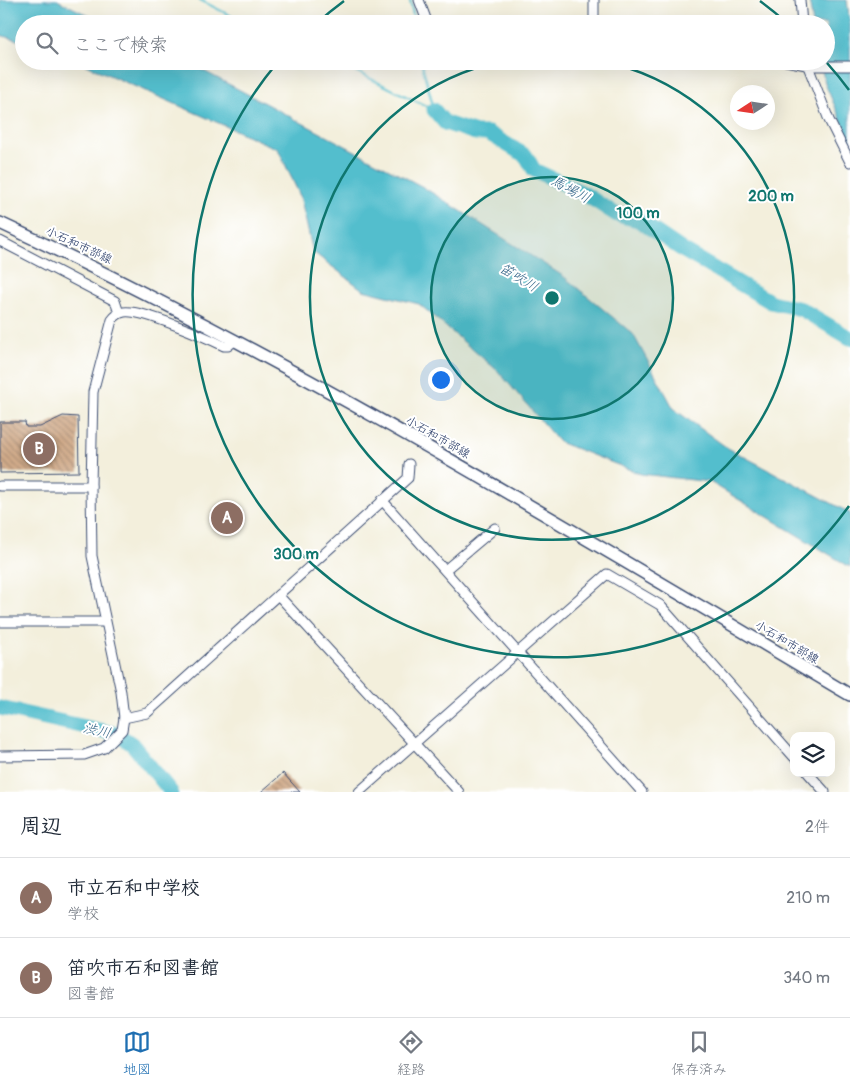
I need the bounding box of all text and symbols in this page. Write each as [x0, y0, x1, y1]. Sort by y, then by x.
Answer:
search box [15, 15, 835, 70]
icon: search [33, 29, 61, 57]
text: ここで検索 [73, 33, 168, 57]
north arrow [730, 85, 775, 130]
water label: 馬場川 [548, 172, 593, 207]
text: 200 m [748, 187, 794, 206]
text: 100 m [617, 204, 659, 223]
street label: 小石和市部線 [43, 223, 115, 267]
water label: 笛吹川 [496, 259, 541, 296]
centre of rings [543, 289, 561, 307]
your location [428, 367, 454, 393]
street label: 小石和市部線 [403, 413, 473, 462]
pin: B [23, 430, 55, 468]
pin: A [211, 499, 243, 537]
text: 300 m [273, 545, 319, 564]
street label: 小石和市部線 [752, 617, 821, 667]
water label: 渋川 [81, 719, 112, 742]
map controls [790, 732, 835, 777]
button: layers [790, 732, 835, 777]
text: 周辺 [20, 813, 62, 840]
text: 2件 [805, 817, 830, 837]
text: 市立石和中学校 [67, 876, 200, 900]
text: A [31, 888, 41, 908]
text: 210 m [786, 888, 830, 908]
text: 学校 [67, 904, 99, 924]
text: 笛吹市石和図書館 [67, 956, 219, 980]
text: B [31, 968, 41, 988]
text: 340 m [783, 968, 830, 988]
text: 図書館 [67, 984, 115, 1004]
tab: 地図 [123, 1028, 151, 1078]
tab: 経路 [397, 1028, 425, 1078]
tab: 保存済み [671, 1028, 727, 1078]

